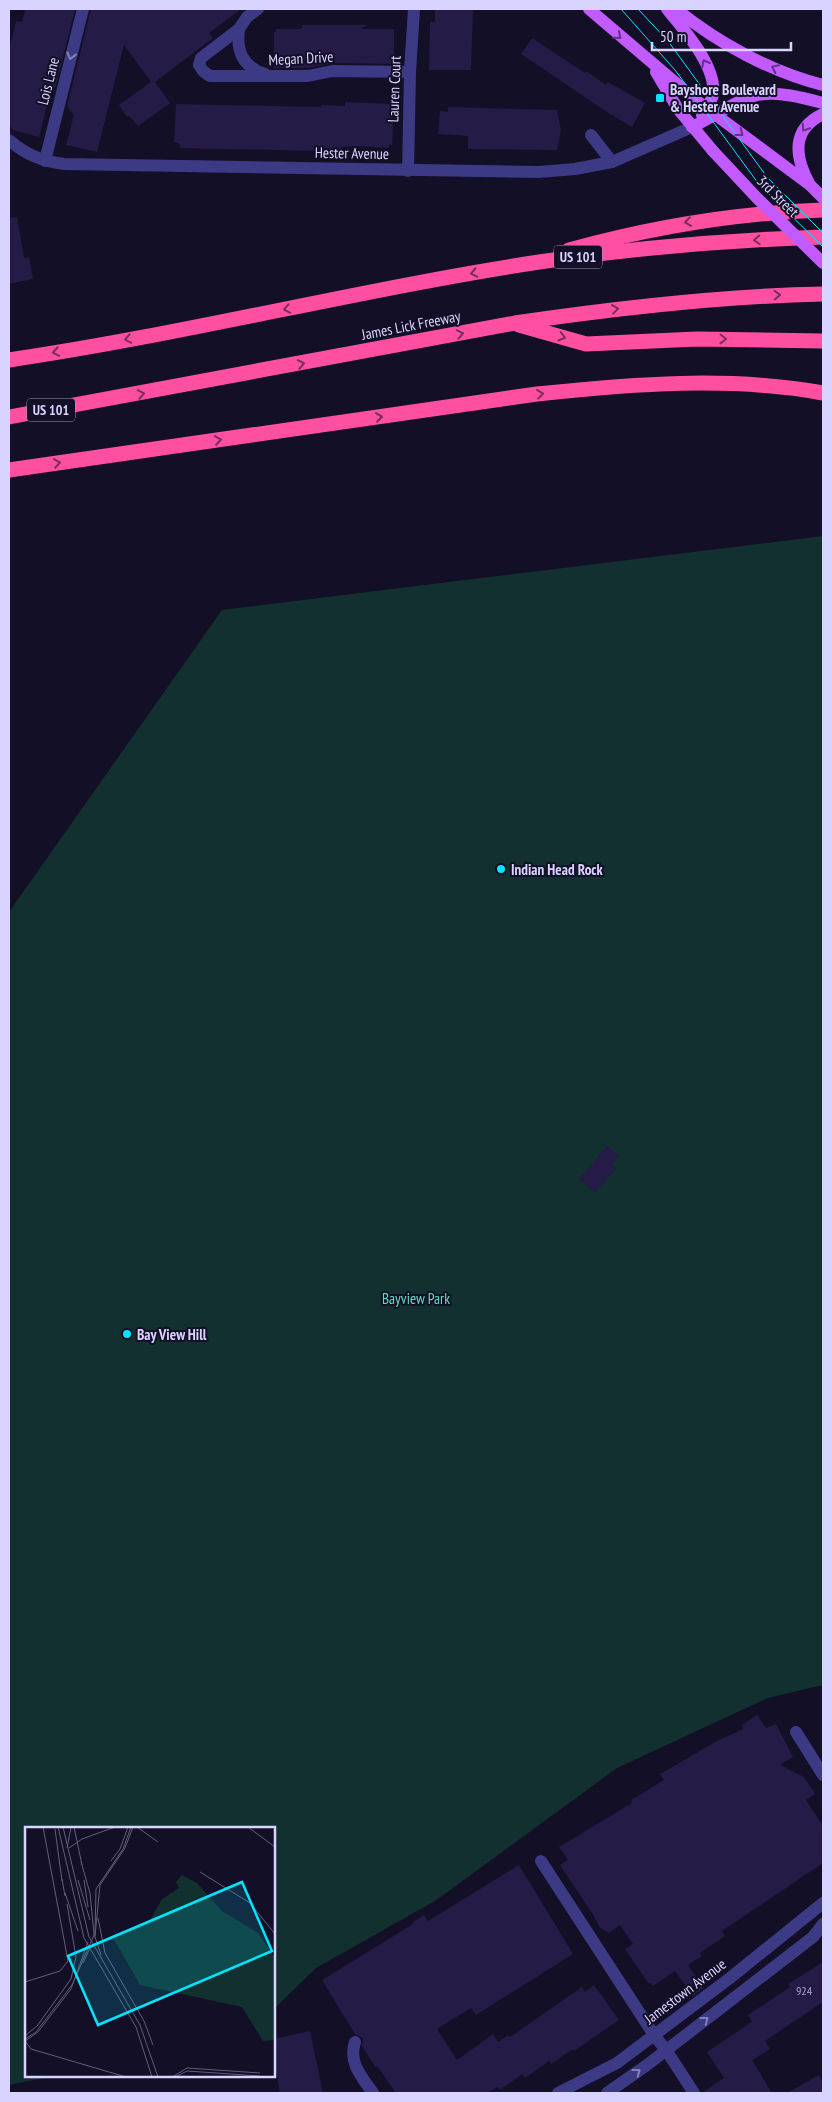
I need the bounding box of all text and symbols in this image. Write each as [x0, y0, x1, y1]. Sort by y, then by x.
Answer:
scale bar [652, 20, 791, 52]
text: 50 m [660, 27, 686, 46]
one-way arrow [613, 30, 622, 39]
street label: Megan Drive [268, 47, 334, 69]
one-way arrow [66, 52, 77, 61]
street label: Lois Lane [33, 55, 63, 107]
street label: Lauren Court [383, 55, 405, 123]
one-way arrow [701, 59, 711, 68]
one-way arrow [771, 64, 780, 74]
place label: Bayshore Boulevard & Hester Avenue [670, 80, 776, 116]
marker: Bayshore Boulevard & Hester Avenue [654, 92, 666, 104]
one-way arrow [802, 123, 812, 132]
one-way arrow [734, 127, 744, 136]
street label: Hester Avenue [315, 143, 389, 163]
street label: 3rd Street [753, 171, 803, 221]
one-way arrow [683, 217, 692, 227]
one-way arrow [753, 234, 761, 245]
road number: US 101 [554, 246, 602, 268]
one-way arrow [470, 268, 479, 278]
one-way arrow [773, 290, 781, 301]
one-way arrow [283, 303, 292, 313]
one-way arrow [611, 304, 619, 315]
street label: James Lick Freeway [359, 306, 462, 344]
one-way arrow [456, 329, 465, 339]
one-way arrow [557, 331, 566, 342]
one-way arrow [123, 333, 132, 343]
one-way arrow [720, 334, 727, 344]
one-way arrow [51, 347, 60, 357]
one-way arrow [296, 359, 305, 369]
one-way arrow [136, 389, 145, 399]
one-way arrow [536, 389, 544, 400]
road number: US 101 [27, 398, 75, 422]
one-way arrow [375, 412, 383, 423]
one-way arrow [214, 436, 222, 446]
one-way arrow [53, 459, 61, 469]
place label: Indian Head Rock [511, 860, 604, 879]
marker: Indian Head Rock [495, 863, 507, 875]
park label: Bayview Park [382, 1289, 450, 1308]
place label: Bay View Hill [137, 1325, 207, 1344]
marker: Bay View Hill [121, 1328, 133, 1340]
inset map [25, 1827, 275, 2077]
street label: Jamestown Avenue [640, 1954, 730, 2028]
house number: 924 [796, 1983, 813, 1998]
one-way arrow [699, 2018, 708, 2026]
one-way arrow [631, 2070, 640, 2078]

